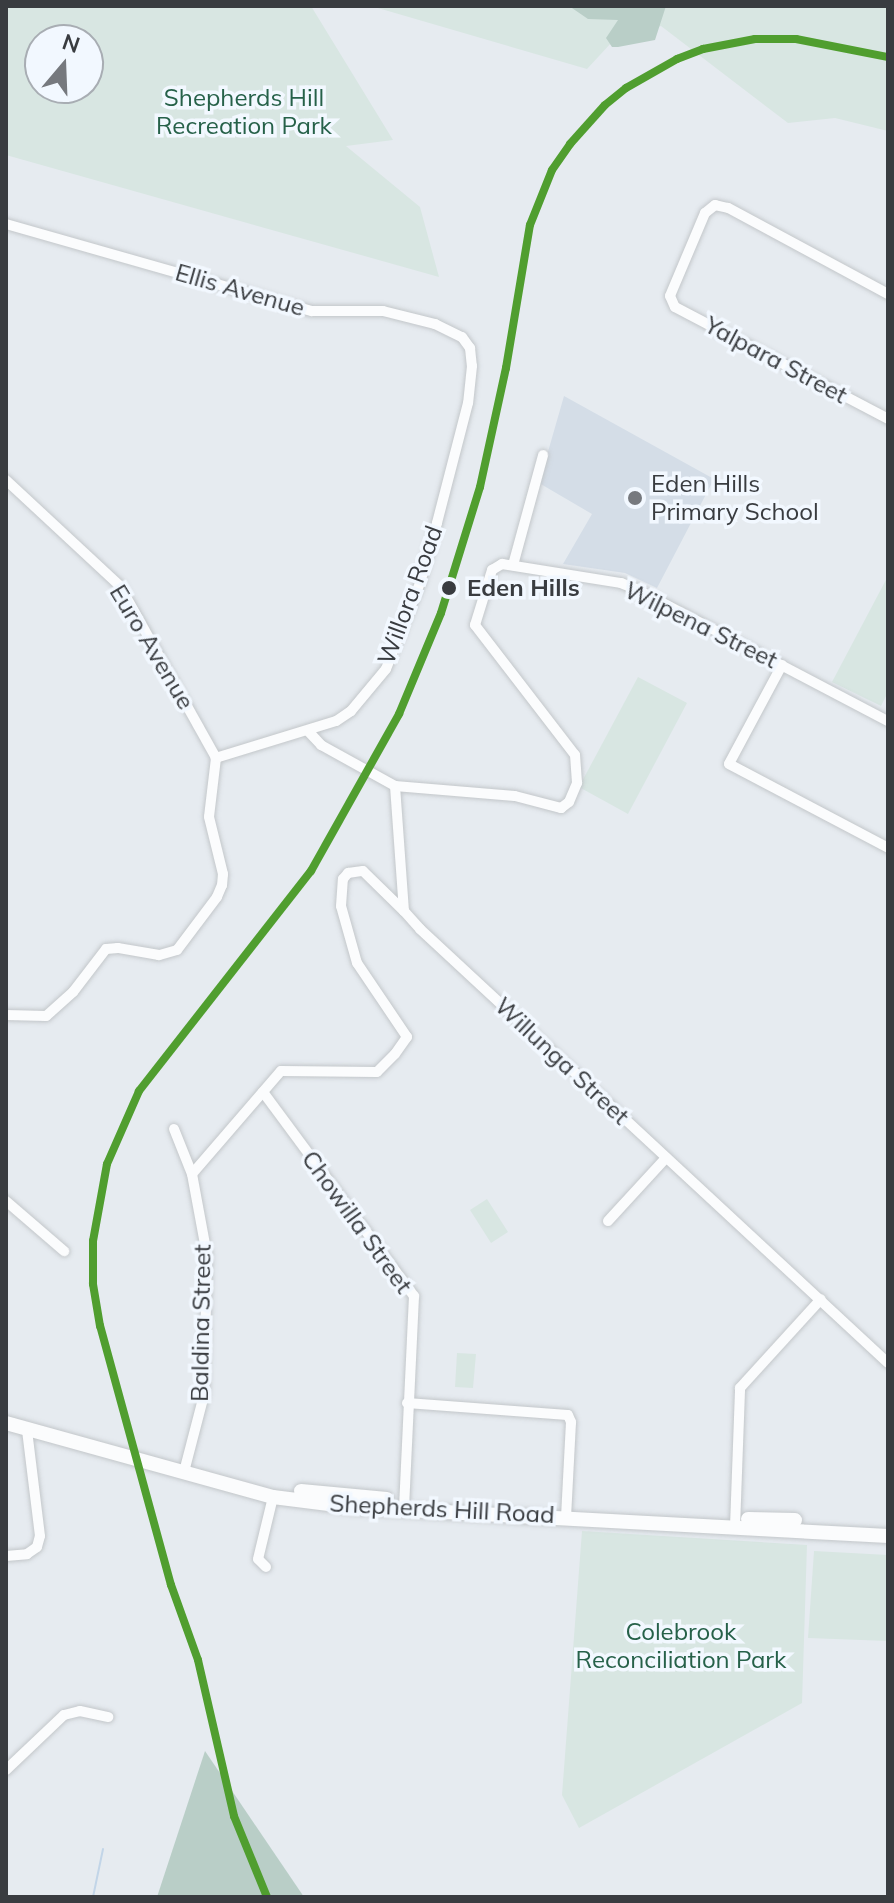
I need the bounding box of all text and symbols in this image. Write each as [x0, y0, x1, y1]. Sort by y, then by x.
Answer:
north arrow [24, 24, 104, 104]
text: N [59, 27, 84, 59]
park label: Shepherds Hill Recreation Park [156, 84, 332, 140]
street label: Ellis Avenue [172, 258, 308, 322]
street label: Yalpara Street [700, 310, 852, 410]
place label: Eden Hills Primary School [651, 470, 819, 526]
marker: Eden Hills Primary School [626, 489, 644, 507]
street label: Willora Road [372, 522, 448, 668]
place label: Eden Hills [467, 574, 580, 602]
street label: Wilpena Street [620, 576, 782, 674]
marker: Eden Hills [438, 577, 460, 599]
street label: Euro Avenue [104, 580, 200, 714]
street label: Willunga Street [489, 991, 635, 1131]
street label: Chowilla Street [296, 1145, 418, 1299]
street label: Baldina Street [185, 1244, 217, 1402]
street label: Shepherds Hill Road [329, 1489, 555, 1529]
park label: Colebrook Reconciliation Park [576, 1618, 786, 1674]

